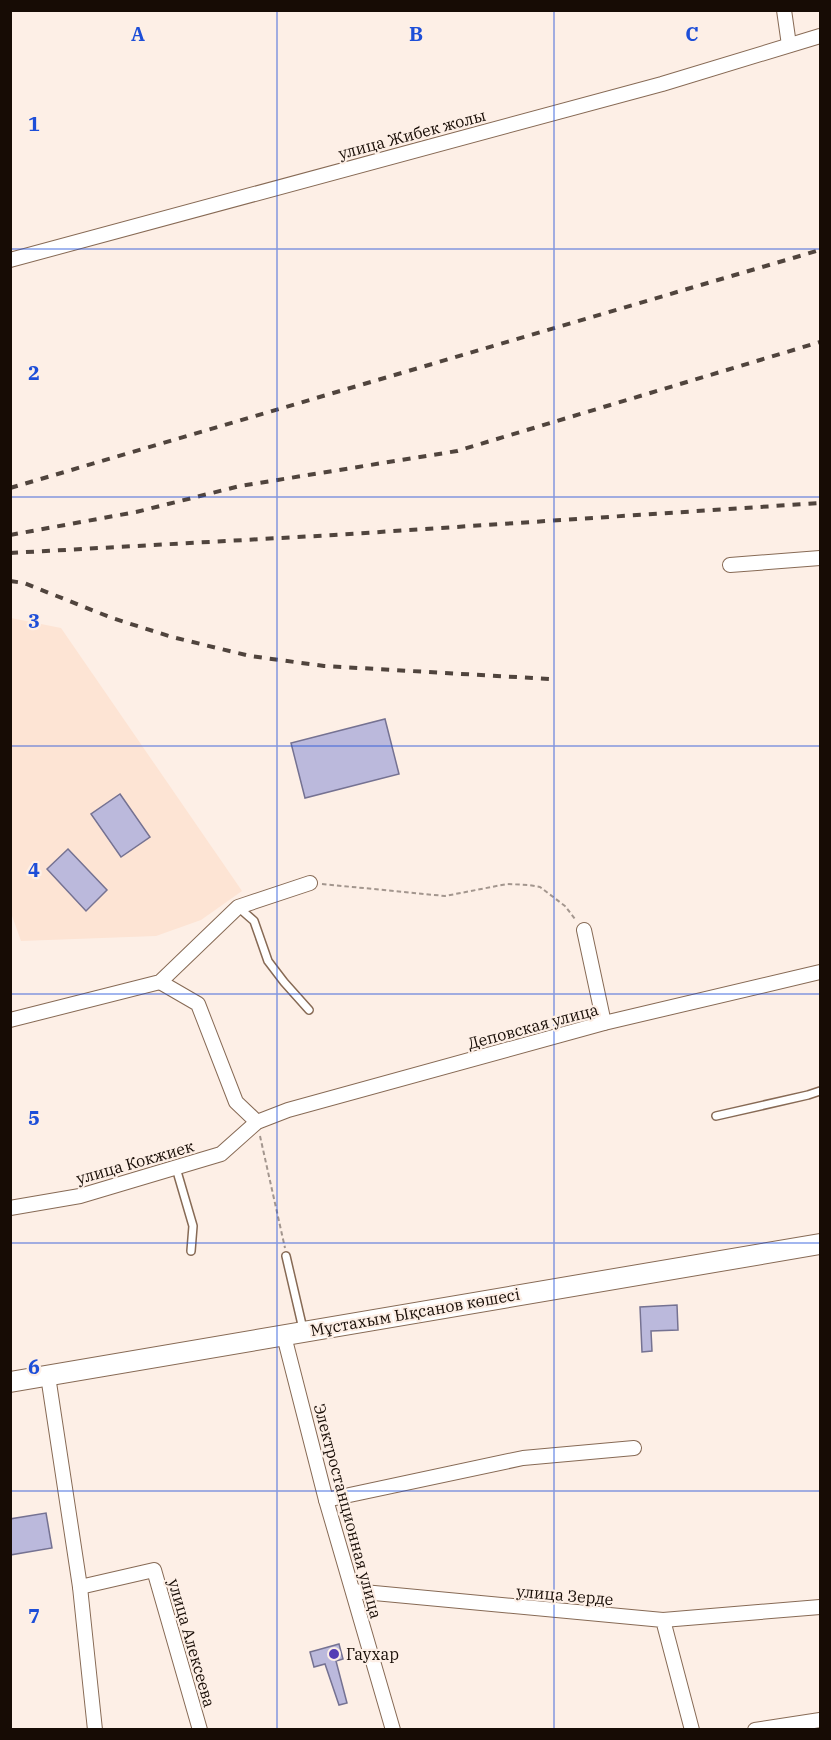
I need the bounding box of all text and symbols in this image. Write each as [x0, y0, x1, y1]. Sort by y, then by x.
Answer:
text: A [131, 20, 145, 47]
text: B [409, 20, 423, 47]
text: C [685, 20, 699, 47]
street label: улица Жибек жолы [336, 105, 488, 163]
text: 1 [28, 110, 40, 137]
text: 2 [28, 359, 40, 386]
text: 3 [28, 607, 40, 634]
text: 4 [28, 856, 40, 883]
street label: Деповская улица [465, 999, 601, 1053]
text: 5 [28, 1104, 40, 1131]
street label: улица Кокжиек [74, 1135, 197, 1188]
street label: Мұстахым Ықсанов көшесі [309, 1284, 521, 1340]
text: 6 [28, 1353, 40, 1380]
street label: Электростанционная улица [310, 1401, 386, 1621]
street label: улица Алексеева [164, 1576, 220, 1710]
street label: улица Зерде [516, 1581, 614, 1609]
text: 7 [28, 1602, 40, 1629]
place label: Гаухар [346, 1644, 399, 1664]
marker: Гаухар [327, 1647, 341, 1661]

